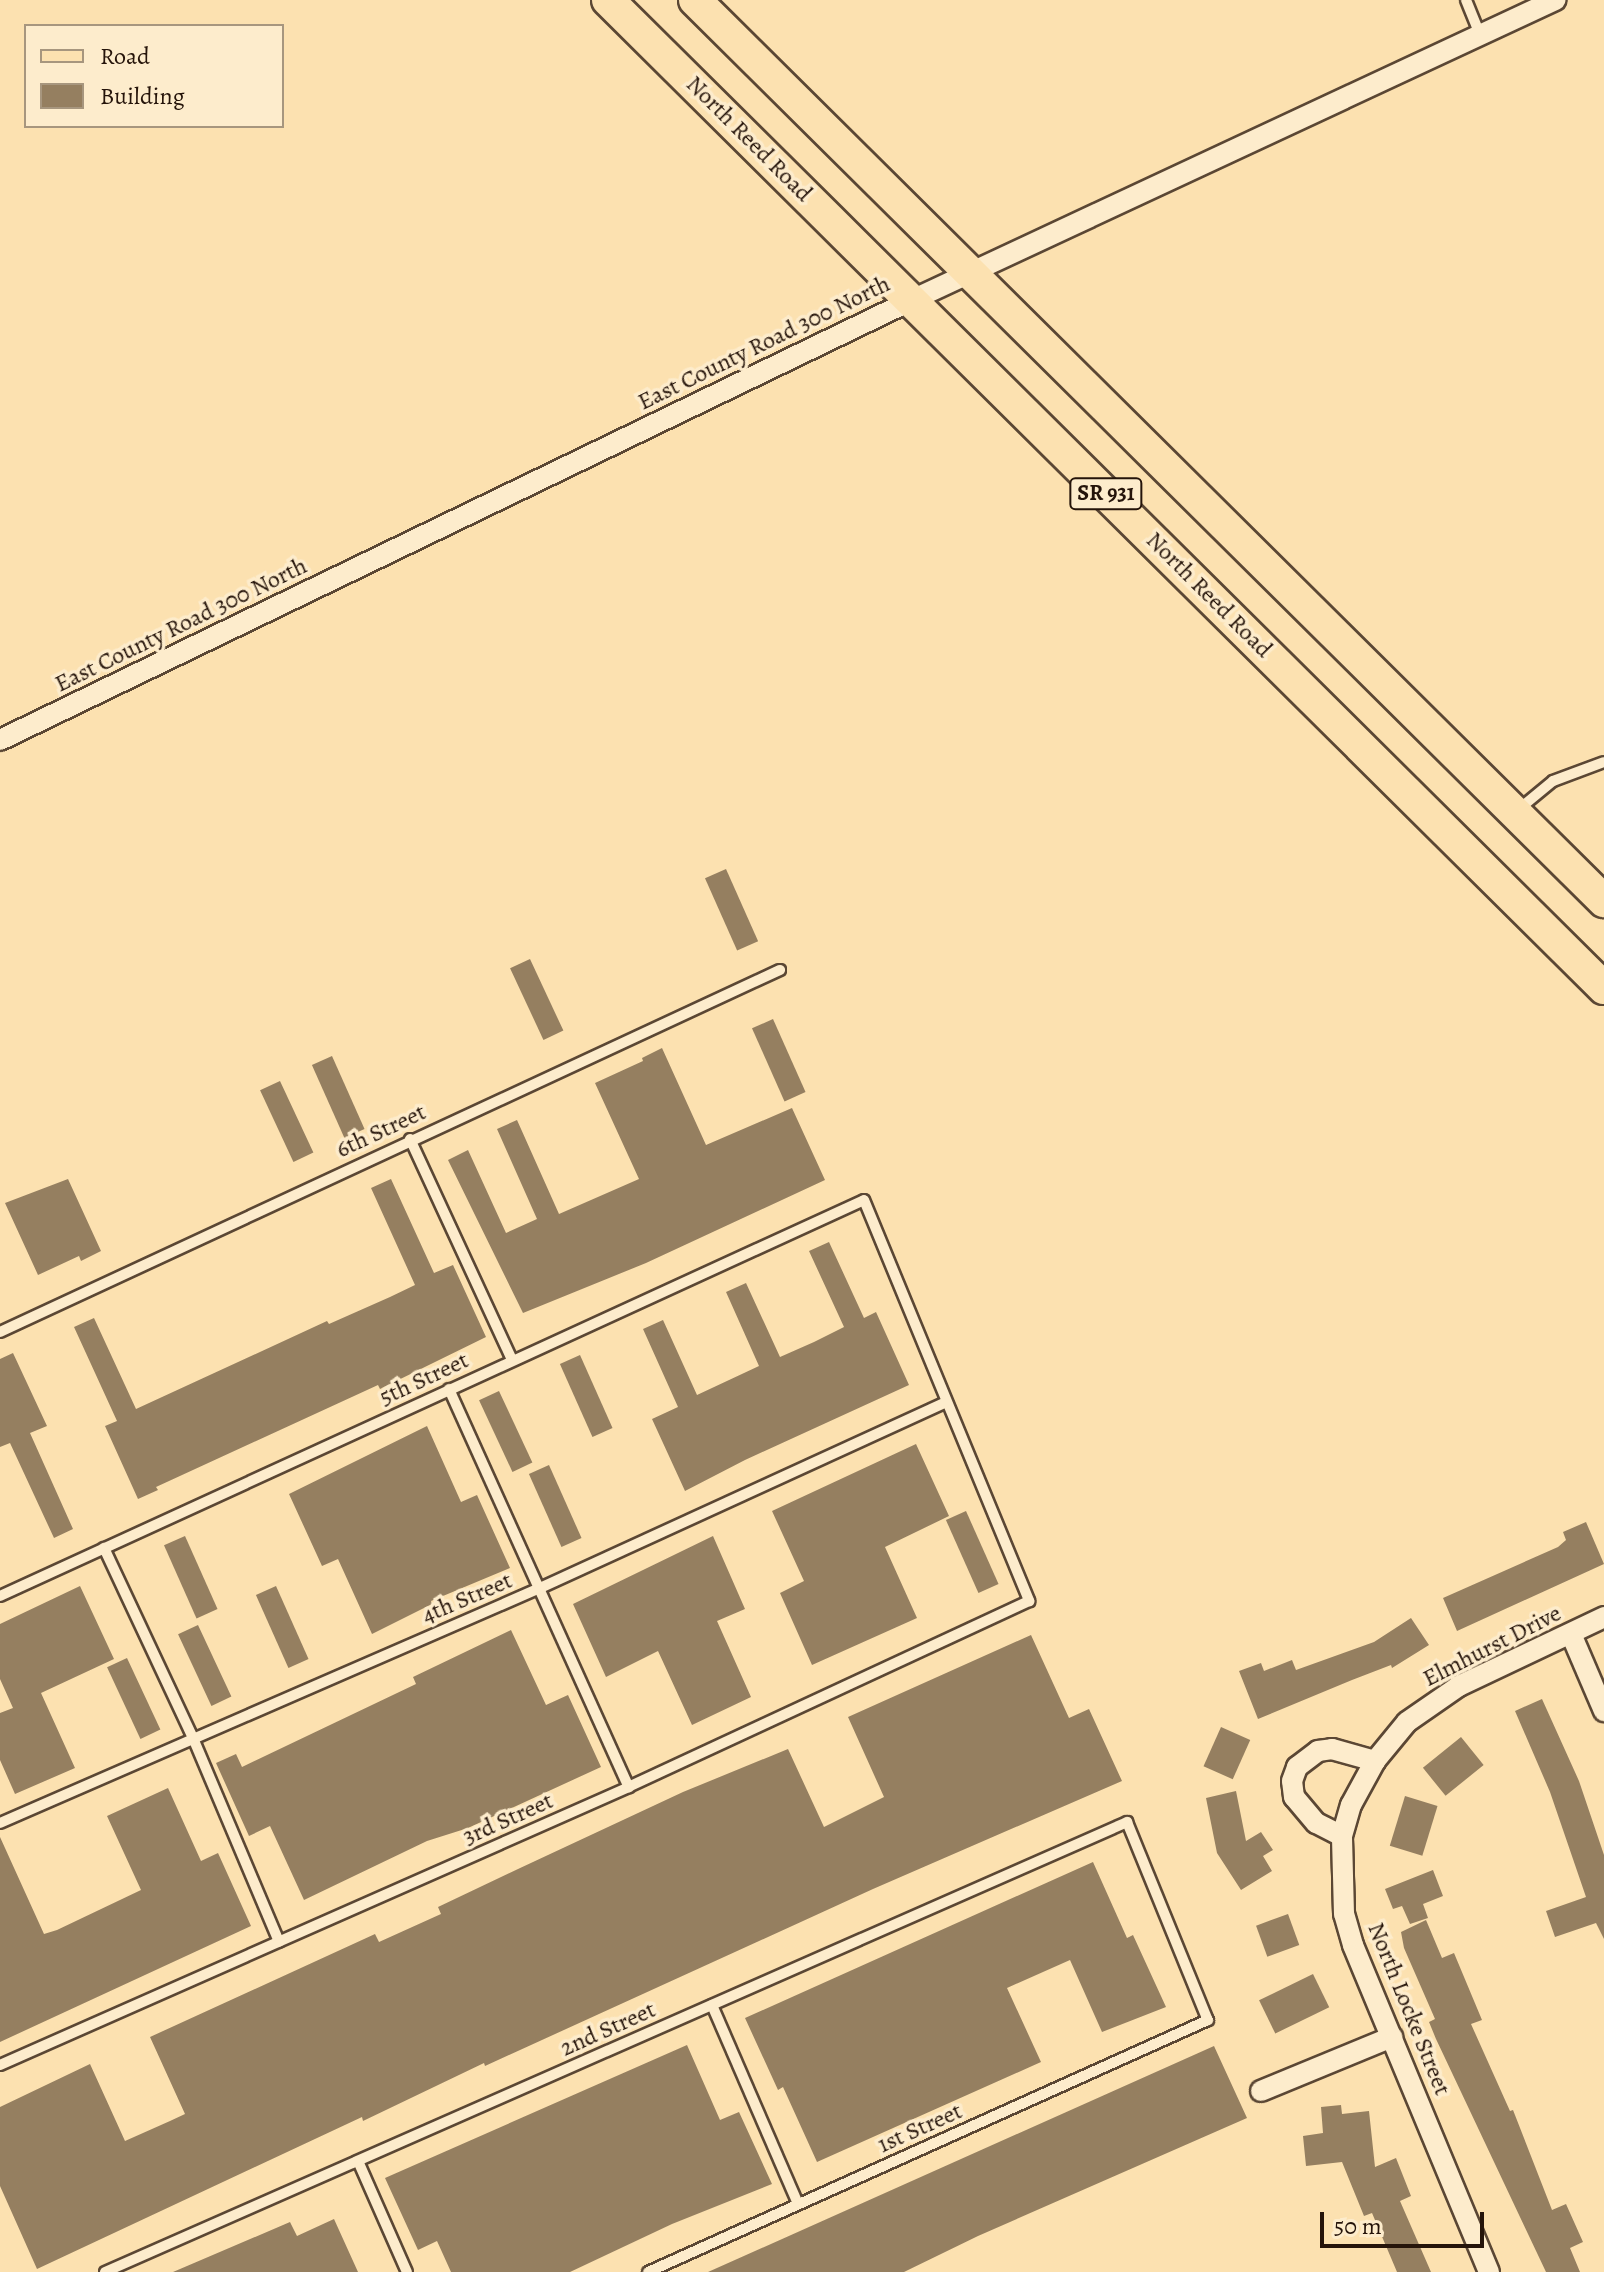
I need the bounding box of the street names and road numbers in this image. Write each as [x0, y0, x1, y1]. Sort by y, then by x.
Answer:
street label: North Reed Road [680, 70, 818, 208]
street label: East County Road 300 North [633, 269, 895, 417]
road number: SR 931 [1068, 476, 1144, 512]
street label: North Reed Road [1140, 526, 1278, 664]
street label: East County Road 300 North [50, 551, 312, 699]
street label: 6th Street [332, 1098, 430, 1164]
street label: 5th Street [375, 1346, 473, 1412]
street label: 4th Street [417, 1566, 517, 1630]
street label: Elmhurst Drive [1418, 1599, 1566, 1693]
street label: 3rd Street [458, 1786, 558, 1852]
street label: North Locke Street [1361, 1918, 1457, 2100]
street label: 2nd Street [556, 1995, 660, 2063]
street label: 1st Street [873, 2097, 967, 2159]

